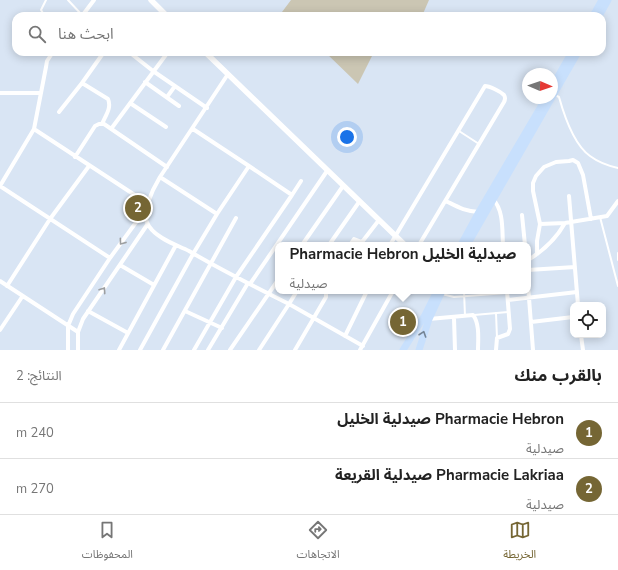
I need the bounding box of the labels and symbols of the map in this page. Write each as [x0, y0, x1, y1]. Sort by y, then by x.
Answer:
north arrow [522, 68, 558, 104]
your location [337, 127, 357, 147]
pin: 2 [125, 193, 151, 223]
one-way arrow [120, 237, 127, 244]
one-way arrow [98, 287, 106, 294]
pin: 1 [390, 307, 416, 337]
one-way arrow [419, 331, 427, 338]

